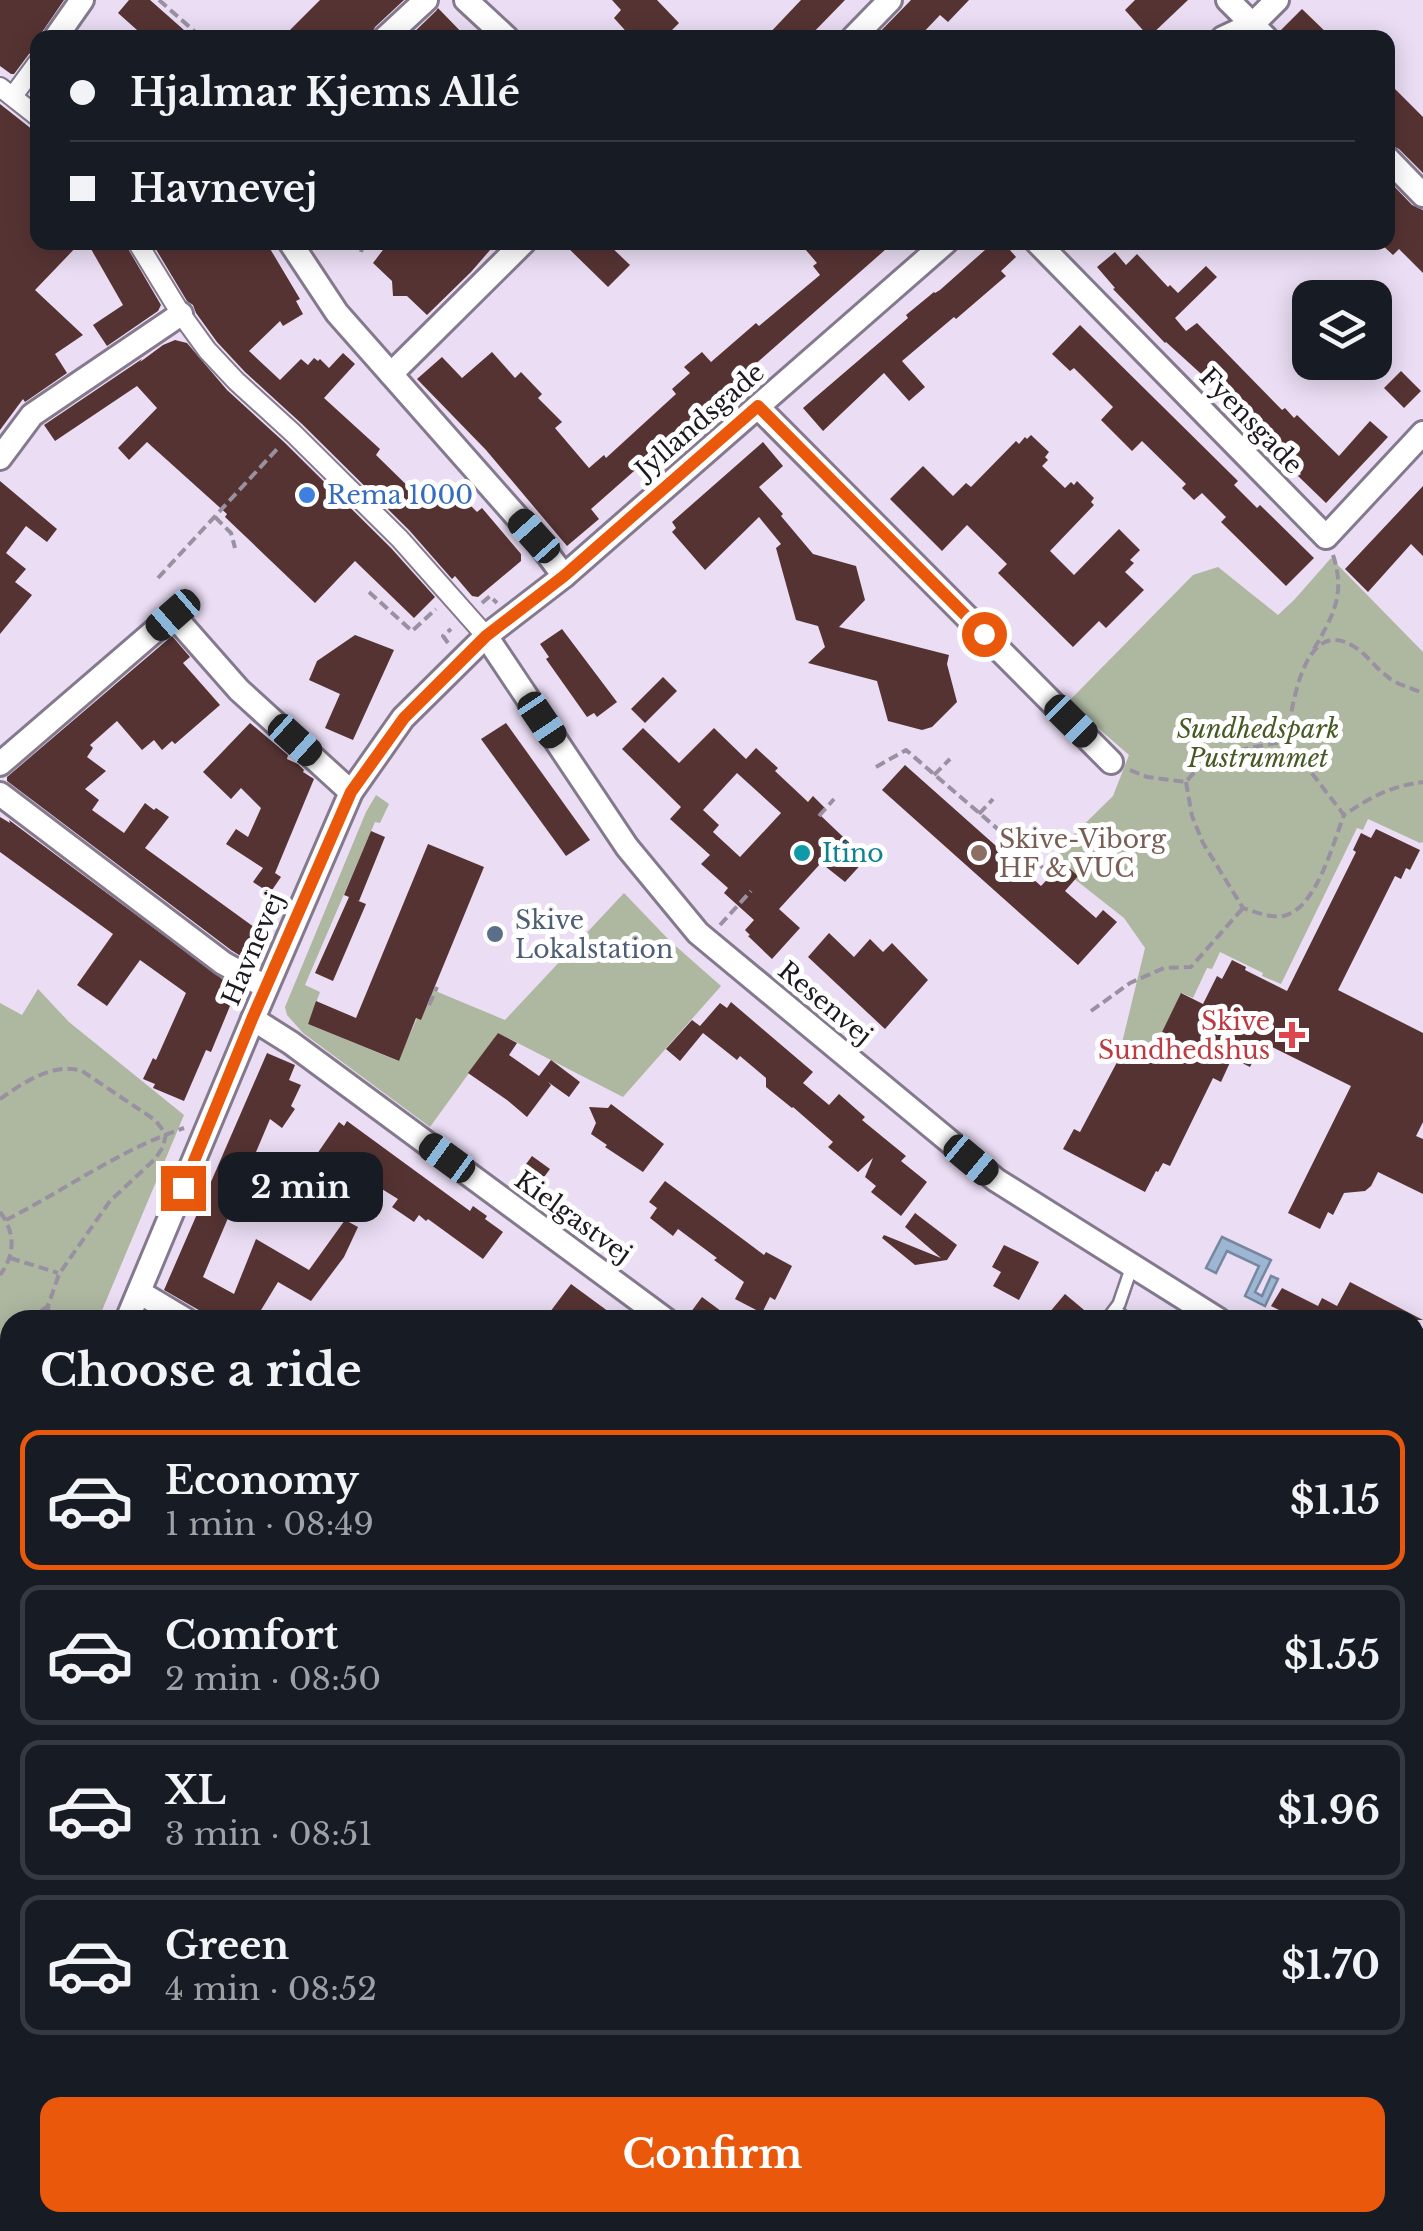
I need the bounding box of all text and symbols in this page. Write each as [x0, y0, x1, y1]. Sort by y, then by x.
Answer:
text: Hjalmar Kjems Allé [130, 69, 520, 116]
text: Havnevej [130, 165, 318, 212]
map controls [1292, 280, 1392, 380]
button: layers [1292, 280, 1392, 380]
street label: Jyllandsgade [627, 357, 771, 487]
street label: Fyensgade [1193, 362, 1309, 480]
place label: Rema 1000 [327, 480, 473, 511]
marker: Rema 1000 [296, 484, 318, 506]
car [503, 504, 565, 568]
car [141, 584, 205, 646]
route start [962, 612, 1007, 657]
car [513, 687, 571, 753]
car [1039, 689, 1103, 753]
car [263, 709, 327, 771]
park label: Sundhedspark Pustrummet [1177, 714, 1339, 774]
place label: Skive-Viborg HF & VUC [999, 824, 1167, 884]
place label: Itino [822, 838, 884, 869]
marker: Itino [791, 842, 813, 864]
marker: Skive-Viborg HF & VUC [968, 842, 990, 864]
street label: Havnevej [215, 888, 291, 1010]
place label: Skive Lokalstation [515, 905, 673, 965]
marker: Skive Lokalstation [484, 923, 506, 945]
street label: Resenvej [772, 955, 878, 1051]
place label: Skive Sundhedshus [1098, 1006, 1270, 1066]
marker: Skive Sundhedshus [1279, 1022, 1305, 1048]
car [414, 1128, 480, 1188]
car [938, 1129, 1004, 1191]
callout: 2 min [218, 1153, 383, 1223]
street label: Kielgastvej [509, 1164, 637, 1270]
route end [161, 1166, 206, 1211]
text: 2 min [251, 1167, 350, 1207]
text: Choose a ride [40, 1342, 362, 1398]
icon: car [45, 1455, 135, 1545]
text: Economy [165, 1457, 359, 1504]
text: $1.15 [1290, 1477, 1380, 1524]
text: 1 min · 08:49 [165, 1504, 374, 1544]
icon: car [45, 1610, 135, 1700]
text: Comfort [165, 1612, 338, 1659]
text: $1.55 [1284, 1632, 1380, 1679]
text: 2 min · 08:50 [165, 1659, 381, 1699]
icon: car [45, 1765, 135, 1855]
text: XL [165, 1767, 226, 1814]
text: $1.96 [1278, 1787, 1380, 1834]
text: 3 min · 08:51 [165, 1814, 373, 1854]
icon: car [45, 1920, 135, 2010]
text: Green [165, 1922, 289, 1969]
text: $1.70 [1281, 1942, 1380, 1989]
text: 4 min · 08:52 [165, 1969, 377, 2009]
button: Confirm [40, 2097, 1385, 2212]

